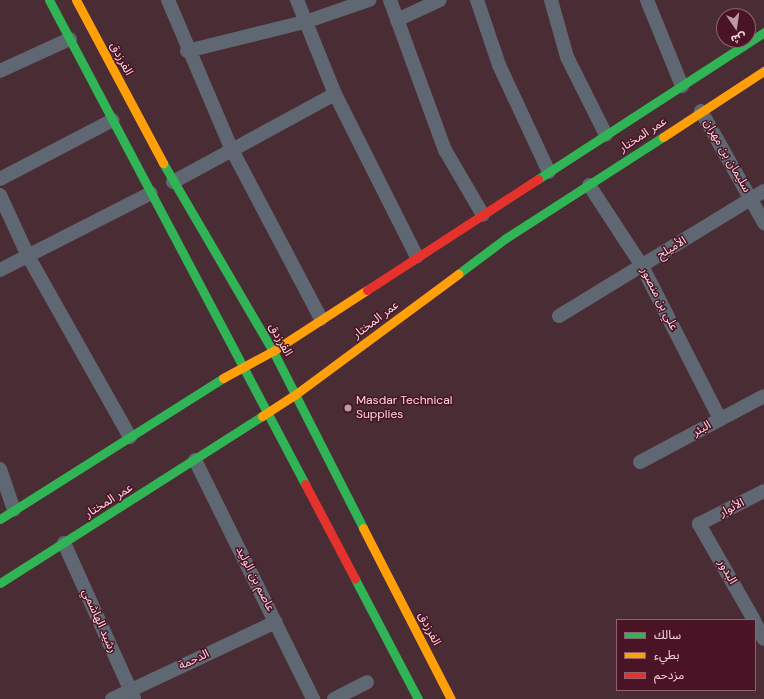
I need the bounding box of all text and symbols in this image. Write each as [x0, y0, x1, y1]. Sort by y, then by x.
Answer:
north arrow [716, 8, 756, 48]
text: ش [730, 30, 747, 47]
street label: الفرزدق [106, 40, 136, 78]
street label: عمر المختار [616, 114, 670, 156]
street label: سليمان بن مهران [700, 117, 754, 195]
street label: الأميلح [655, 234, 689, 262]
street label: علي بن منصور [637, 265, 681, 333]
street label: عمر المختار [350, 298, 402, 342]
street label: الفرزدق [265, 321, 295, 359]
place label: Masdar Technical Supplies [356, 394, 452, 422]
marker: Masdar Technical Supplies [343, 403, 353, 413]
street label: البئر [690, 418, 714, 440]
street label: عمر المختار [82, 481, 136, 521]
street label: الأنوار [717, 496, 747, 520]
street label: عاصم بن الوليد [232, 544, 278, 614]
street label: البدور [714, 557, 740, 587]
street label: رشيد الهاشمي [79, 587, 119, 655]
street label: الفرزدق [414, 610, 444, 648]
legend [616, 619, 756, 691]
text: سالك [654, 627, 681, 643]
street label: الدحمة [176, 647, 212, 673]
text: بطيء [654, 647, 680, 663]
text: مزدحم [654, 667, 684, 683]

